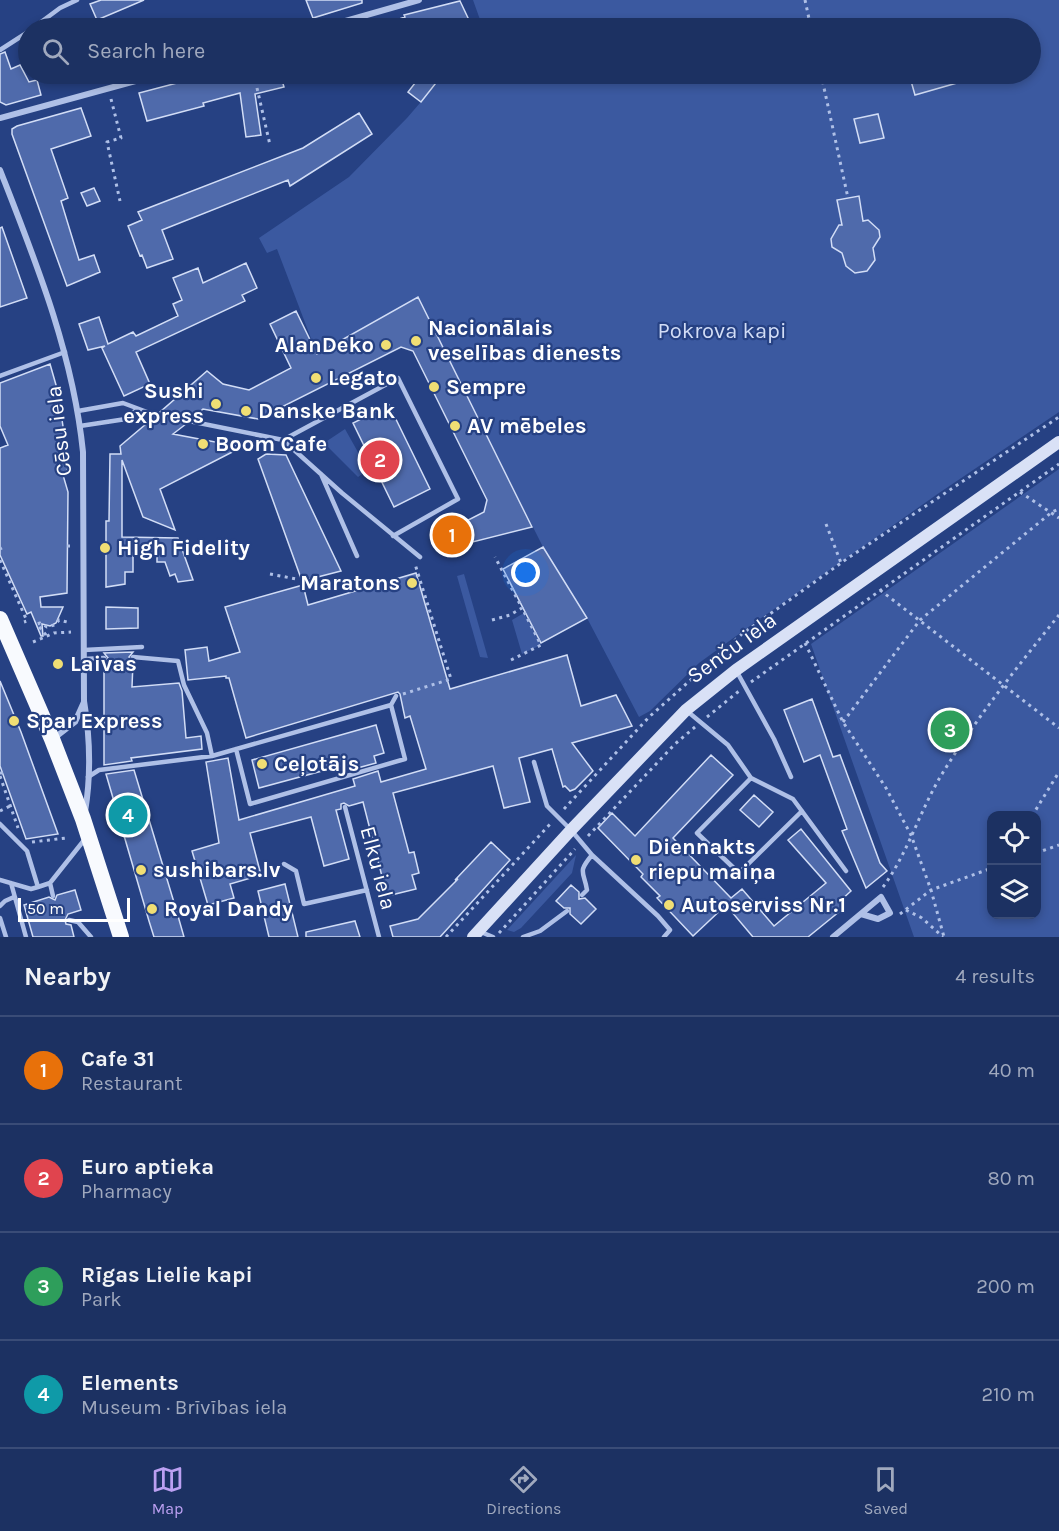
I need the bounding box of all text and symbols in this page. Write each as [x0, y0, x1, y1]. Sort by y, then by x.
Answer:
search box [18, 18, 1041, 84]
icon: search [39, 35, 72, 68]
text: Search here [87, 38, 205, 64]
place label: Nacionālais veselības dienests [428, 315, 621, 366]
park label: Pokrova kapi [658, 318, 786, 344]
place label: AlanDeko [275, 332, 374, 358]
marker: Nacionālais veselības dienests [409, 334, 423, 348]
marker: AlanDeko [379, 338, 393, 352]
place label: Legato [328, 365, 397, 391]
marker: Legato [309, 371, 323, 385]
place label: Sempre [446, 374, 526, 400]
place label: Sushi express [123, 378, 204, 429]
marker: Sempre [427, 380, 441, 394]
street label: Cēsu iela [41, 384, 77, 478]
marker: Sushi express [209, 397, 223, 411]
place label: Danske Bank [258, 398, 395, 424]
marker: Danske Bank [239, 404, 253, 418]
place label: AV mēbeles [467, 413, 587, 439]
marker: AV mēbeles [448, 419, 462, 433]
place label: Boom Cafe [215, 431, 327, 457]
marker: Boom Cafe [196, 437, 210, 451]
pin: 2 [360, 438, 400, 482]
pin: 1 [432, 512, 472, 558]
place label: High Fidelity [117, 535, 250, 561]
marker: High Fidelity [98, 541, 112, 555]
your location [511, 558, 540, 587]
place label: Maratons [300, 570, 400, 596]
marker: Maratons [405, 576, 419, 590]
street label: Senču iela [682, 607, 782, 689]
place label: Laivas [70, 651, 137, 677]
marker: Laivas [51, 657, 65, 671]
place label: Spar Express [26, 708, 163, 734]
pin: 3 [930, 708, 970, 752]
marker: Spar Express [7, 714, 21, 728]
place label: Ceļotājs [274, 751, 359, 777]
marker: Ceļotājs [255, 757, 269, 771]
pin: 4 [108, 792, 148, 838]
map controls [987, 811, 1041, 919]
button: locate [987, 811, 1041, 865]
street label: Elku iela [354, 823, 402, 913]
place label: Diennakts riepu maiņa [648, 834, 776, 885]
marker: Diennakts riepu maiņa [629, 853, 643, 867]
place label: sushibars.lv [153, 857, 281, 883]
marker: sushibars.lv [134, 863, 148, 877]
button: layers [987, 865, 1041, 919]
place label: Autoserviss Nr.1 [681, 892, 846, 918]
scale bar [18, 895, 130, 922]
place label: Royal Dandy [164, 896, 293, 922]
marker: Autoserviss Nr.1 [662, 898, 676, 912]
text: 50 m [27, 899, 64, 918]
marker: Royal Dandy [145, 902, 159, 916]
text: Nearby [24, 961, 111, 992]
text: 4 results [955, 965, 1035, 988]
text: Cafe 31 [81, 1046, 155, 1072]
text: 1 [40, 1059, 47, 1082]
text: 40 m [989, 1059, 1035, 1082]
text: Restaurant [81, 1072, 183, 1095]
text: Euro aptieka [81, 1154, 214, 1180]
text: 2 [37, 1167, 50, 1190]
text: 80 m [987, 1167, 1035, 1190]
text: Pharmacy [81, 1180, 172, 1203]
text: Rīgas Lielie kapi [81, 1262, 253, 1288]
text: 3 [37, 1275, 50, 1298]
text: 200 m [976, 1275, 1035, 1298]
text: Park [81, 1288, 122, 1311]
text: Elements [81, 1370, 179, 1396]
text: 4 [38, 1383, 49, 1406]
text: 210 m [981, 1383, 1035, 1406]
text: Museum · Brīvības iela [81, 1396, 287, 1419]
tab: Map [151, 1463, 184, 1518]
tab: Directions [486, 1463, 561, 1518]
tab: Saved [864, 1463, 908, 1518]

